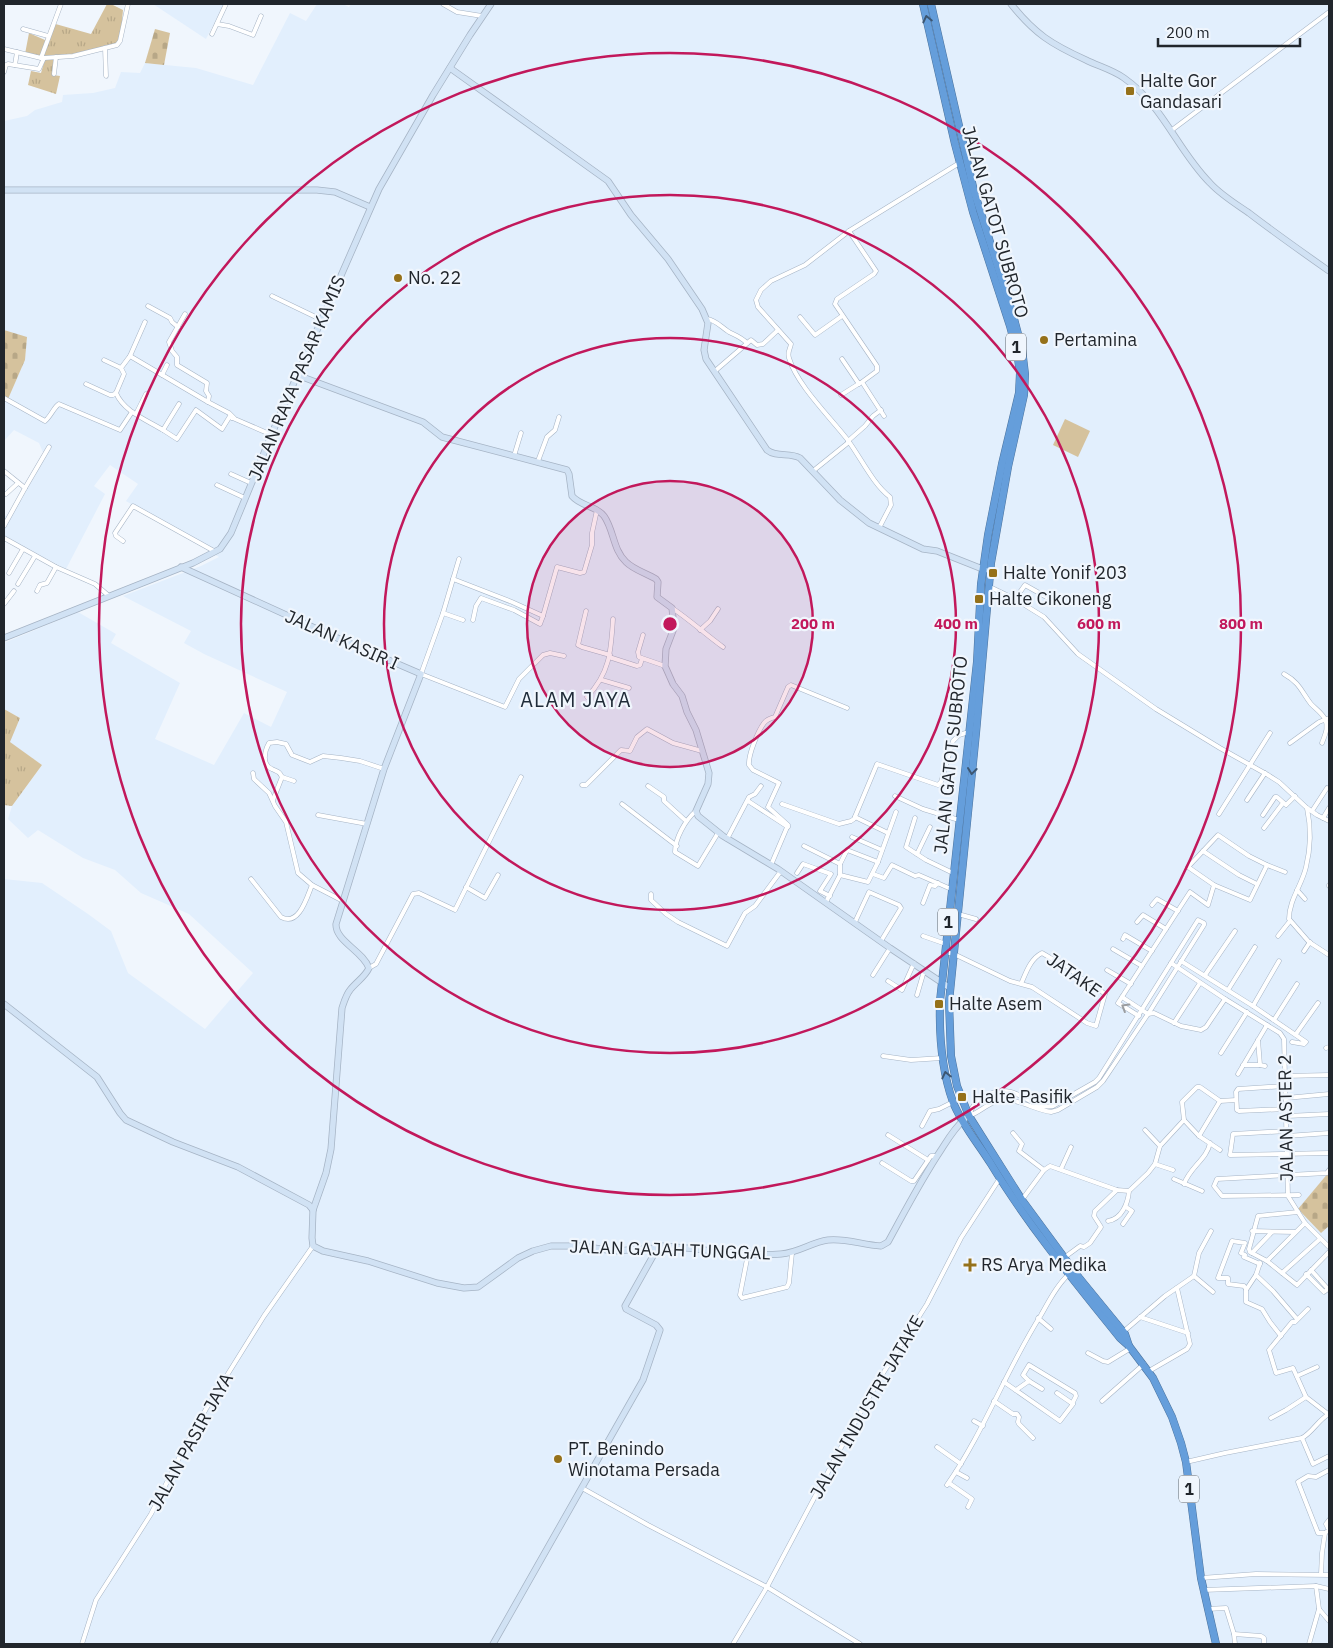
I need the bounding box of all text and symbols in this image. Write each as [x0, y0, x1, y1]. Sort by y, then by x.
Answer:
one-way arrow [922, 14, 933, 23]
scale bar [1158, 15, 1300, 47]
text: 200 m [1166, 23, 1210, 42]
place label: Halte Gor Gandasari [1140, 69, 1222, 113]
marker: Halte Gor Gandasari [1124, 85, 1136, 97]
street label: JALAN GATOT SUBROTO [957, 123, 1034, 321]
place label: No. 22 [408, 266, 461, 289]
street label: JALAN RAYA PASAR KAMIS [243, 272, 350, 484]
marker: No. 22 [392, 272, 404, 284]
place label: Pertamina [1054, 328, 1137, 351]
road number: 1 [1006, 334, 1026, 361]
marker: Pertamina [1038, 334, 1050, 346]
place label: Halte Yonif 203 [1003, 561, 1128, 584]
marker: Halte Yonif 203 [987, 567, 999, 579]
place label: Halte Cikoneng [989, 587, 1112, 610]
marker: Halte Cikoneng [973, 593, 985, 605]
street label: JALAN KASIR I [282, 604, 403, 675]
text: 200 m [791, 614, 835, 633]
text: 400 m [934, 614, 978, 633]
text: 600 m [1077, 614, 1121, 633]
text: 800 m [1219, 614, 1263, 633]
centre of rings [661, 615, 679, 633]
street label: JALAN GATOT SUBROTO [929, 655, 972, 855]
district label: ALAM JAYA [520, 686, 632, 713]
one-way arrow [967, 767, 978, 775]
road number: 1 [938, 909, 958, 936]
street label: JATAKE [1042, 947, 1106, 1002]
place label: Halte Asem [949, 992, 1042, 1015]
marker: Halte Asem [933, 998, 945, 1010]
one-way arrow [1122, 1004, 1131, 1014]
street label: JALAN ASTER 2 [1273, 1054, 1298, 1182]
one-way arrow [941, 1071, 952, 1080]
place label: Halte Pasifik [972, 1085, 1073, 1108]
marker: Halte Pasifik [956, 1091, 968, 1103]
street label: JALAN GAJAH TUNGGAL [569, 1234, 771, 1265]
place label: RS Arya Medika [981, 1253, 1107, 1276]
marker: RS Arya Medika [963, 1258, 977, 1272]
street label: JALAN INDUSTRI JATAKE [805, 1311, 929, 1503]
street label: JALAN PASIR JAYA [143, 1368, 238, 1515]
place label: PT. Benindo Winotama Persada [568, 1437, 720, 1481]
marker: PT. Benindo Winotama Persada [552, 1453, 564, 1465]
road number: 1 [1179, 1476, 1199, 1502]

